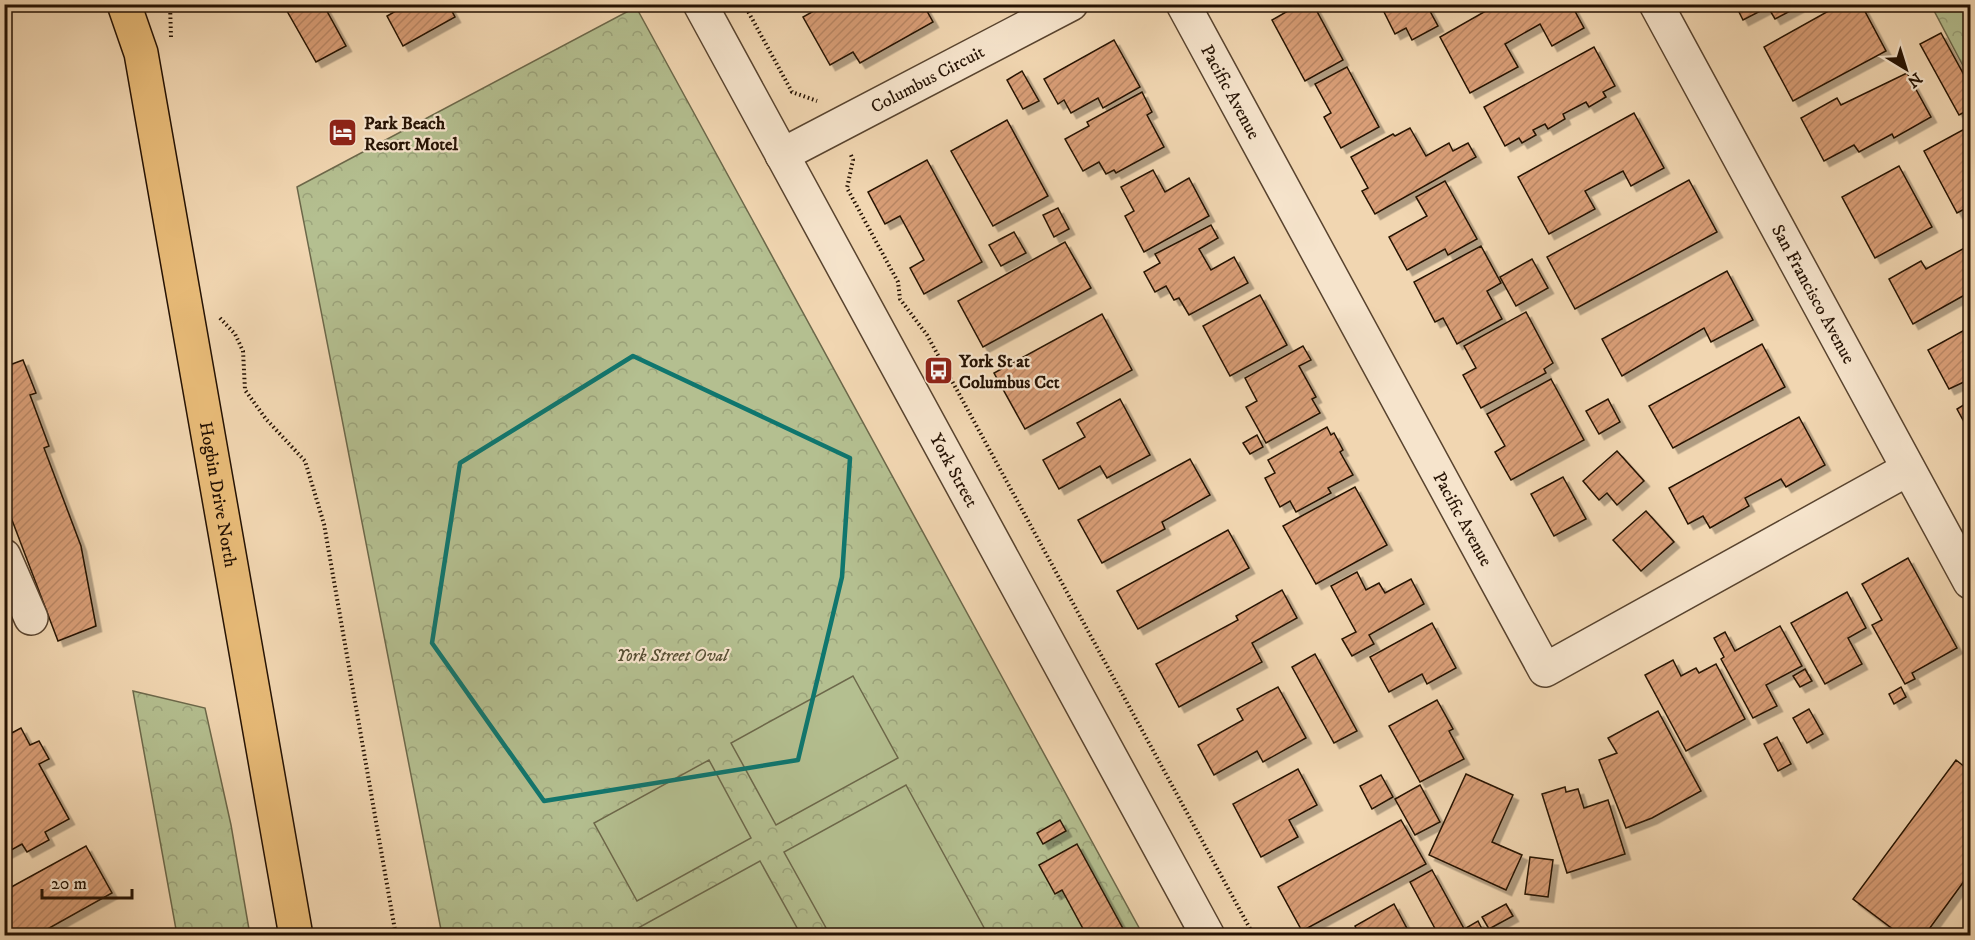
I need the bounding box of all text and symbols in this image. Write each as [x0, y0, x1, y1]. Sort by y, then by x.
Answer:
north arrow [1876, 39, 1936, 99]
street label: Columbus Circuit [867, 41, 989, 119]
street label: Pacific Avenue [1195, 41, 1264, 143]
text: N [1903, 68, 1926, 92]
place label: Park Beach Resort Motel [364, 113, 459, 156]
hotel icon: Park Beach Resort Motel [327, 117, 359, 149]
street label: San Francisco Avenue [1766, 221, 1859, 368]
place label: York St at Columbus Cct [958, 351, 1060, 394]
bus stop icon: York St at Columbus Cct [922, 355, 954, 387]
street label: Hogbin Drive North [194, 420, 241, 570]
street label: York Street [924, 430, 982, 512]
street label: Pacific Avenue [1427, 468, 1497, 570]
park label: York Street Oval [616, 645, 730, 667]
scale bar [42, 862, 132, 900]
text: 20 m [51, 873, 87, 895]

